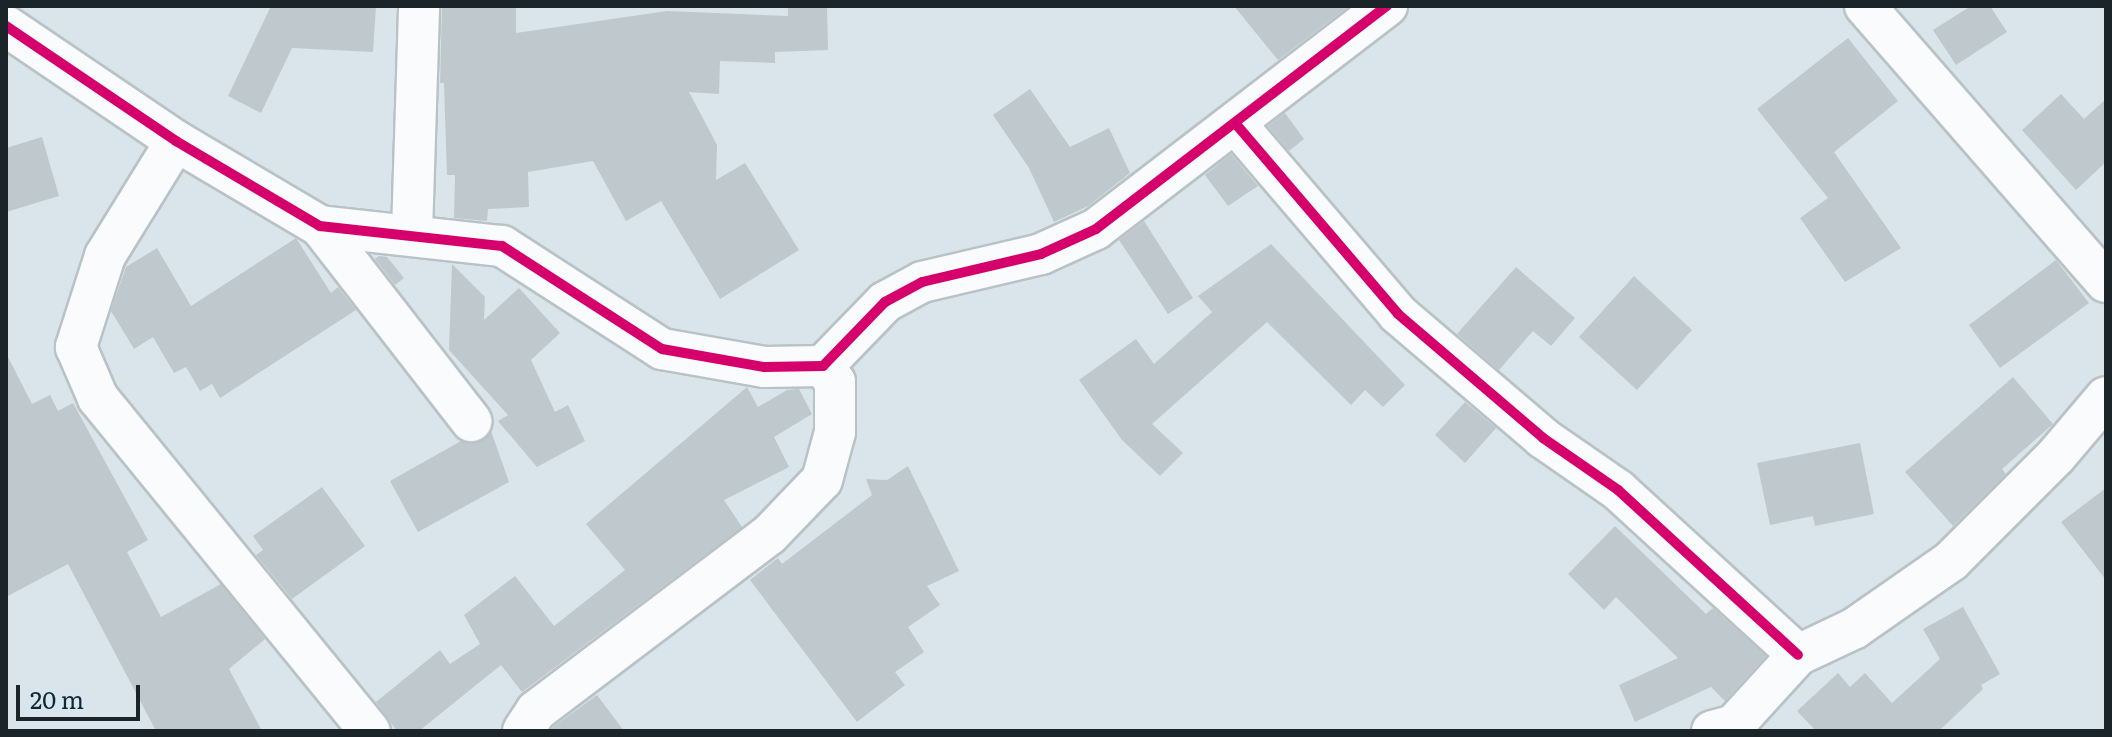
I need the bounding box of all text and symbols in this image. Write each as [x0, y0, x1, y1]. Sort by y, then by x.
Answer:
scale bar [20, 669, 144, 719]
text: 20 m [30, 681, 84, 716]

